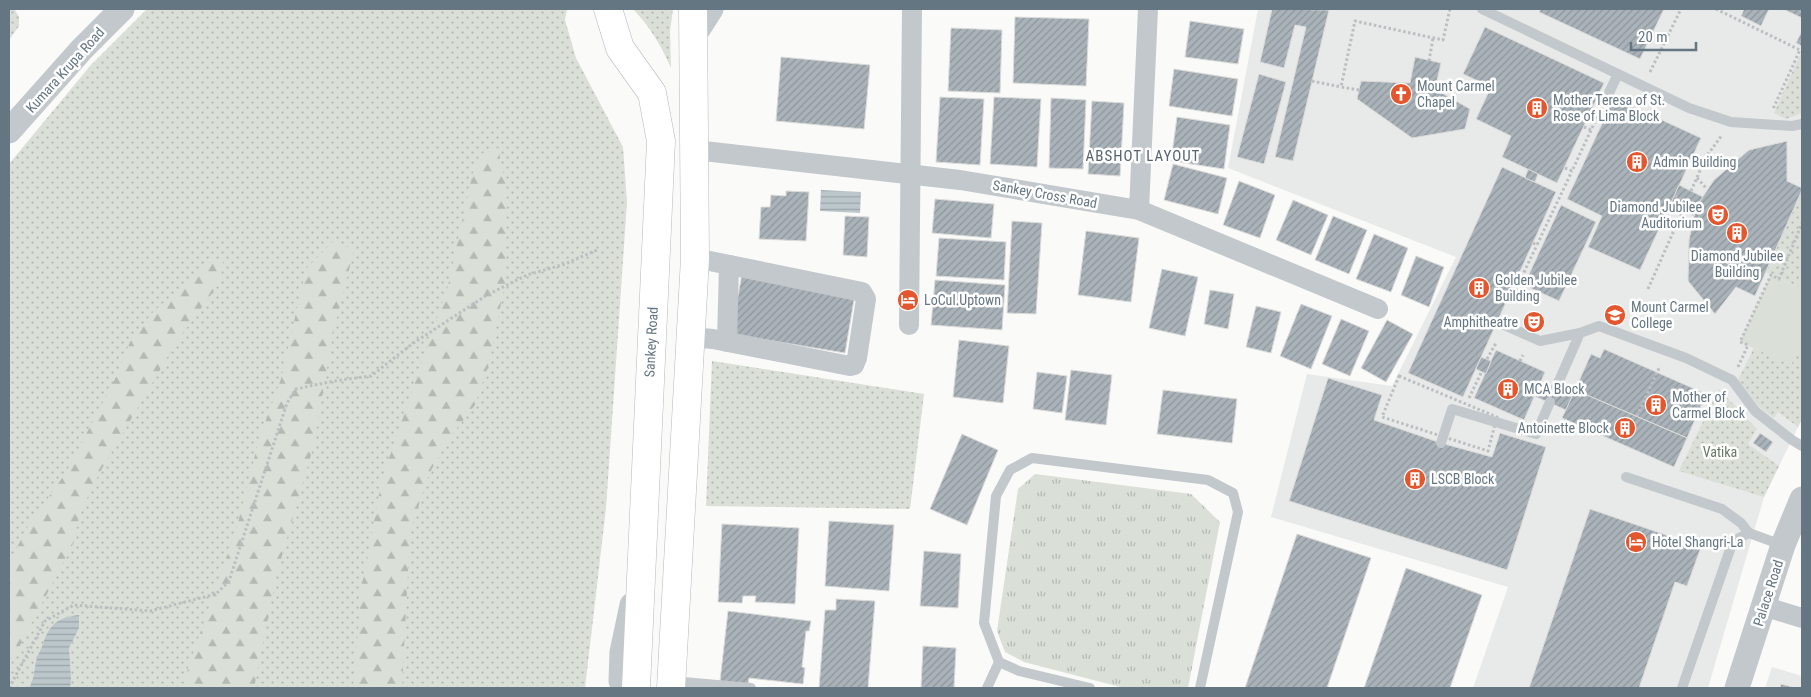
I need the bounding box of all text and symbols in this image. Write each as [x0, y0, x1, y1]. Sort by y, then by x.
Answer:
scale bar [1631, 20, 1696, 52]
street label: Kumara Krupa Road [23, 24, 107, 116]
text: 20 m [1638, 28, 1668, 46]
place label: Mount Carmel Chapel [1417, 78, 1495, 110]
church icon: Mount Carmel Chapel [1389, 82, 1413, 106]
place label: Mother Teresa of St. Rose of Lima Block [1553, 92, 1665, 124]
building icon: Mother Teresa of St. Rose of Lima Block [1525, 96, 1549, 120]
district label: ABSHOT LAYOUT [1086, 147, 1200, 165]
building icon: Admin Building [1625, 150, 1649, 174]
place label: Admin Building [1653, 154, 1736, 170]
street label: Sankey Cross Road [992, 177, 1098, 211]
place label: Diamond Jubilee Auditorium [1610, 199, 1702, 231]
theatre icon: Diamond Jubilee Auditorium [1706, 203, 1730, 227]
building icon: Diamond Jubilee Building [1725, 221, 1749, 245]
place label: Diamond Jubilee Building [1691, 248, 1784, 280]
place label: Golden Jubilee Building [1495, 272, 1577, 304]
building icon: Golden Jubilee Building [1467, 276, 1491, 300]
hotel icon: LoCul.Uptown [896, 288, 920, 312]
place label: LoCul.Uptown [924, 292, 1001, 308]
place label: Mount Carmel College [1631, 299, 1709, 331]
school or university icon: Mount Carmel College [1603, 303, 1627, 327]
street label: Sankey Road [641, 306, 661, 378]
theatre icon: Amphitheatre [1522, 310, 1546, 334]
place label: Amphitheatre [1443, 314, 1518, 330]
building icon: MCA Block [1496, 377, 1520, 401]
place label: MCA Block [1524, 381, 1585, 397]
place label: Mother of Carmel Block [1672, 389, 1746, 421]
building icon: Mother of Carmel Block [1644, 393, 1668, 417]
building icon: Antoinette Block [1613, 416, 1637, 440]
place label: Antoinette Block [1518, 420, 1610, 436]
park label: Vatika [1703, 444, 1737, 460]
building icon: LSCB Block [1403, 467, 1427, 491]
place label: LSCB Block [1431, 471, 1495, 487]
hotel icon: Hotel Shangri-La [1624, 530, 1648, 554]
place label: Hotel Shangri-La [1652, 534, 1744, 550]
street label: Palace Road [1750, 558, 1786, 628]

